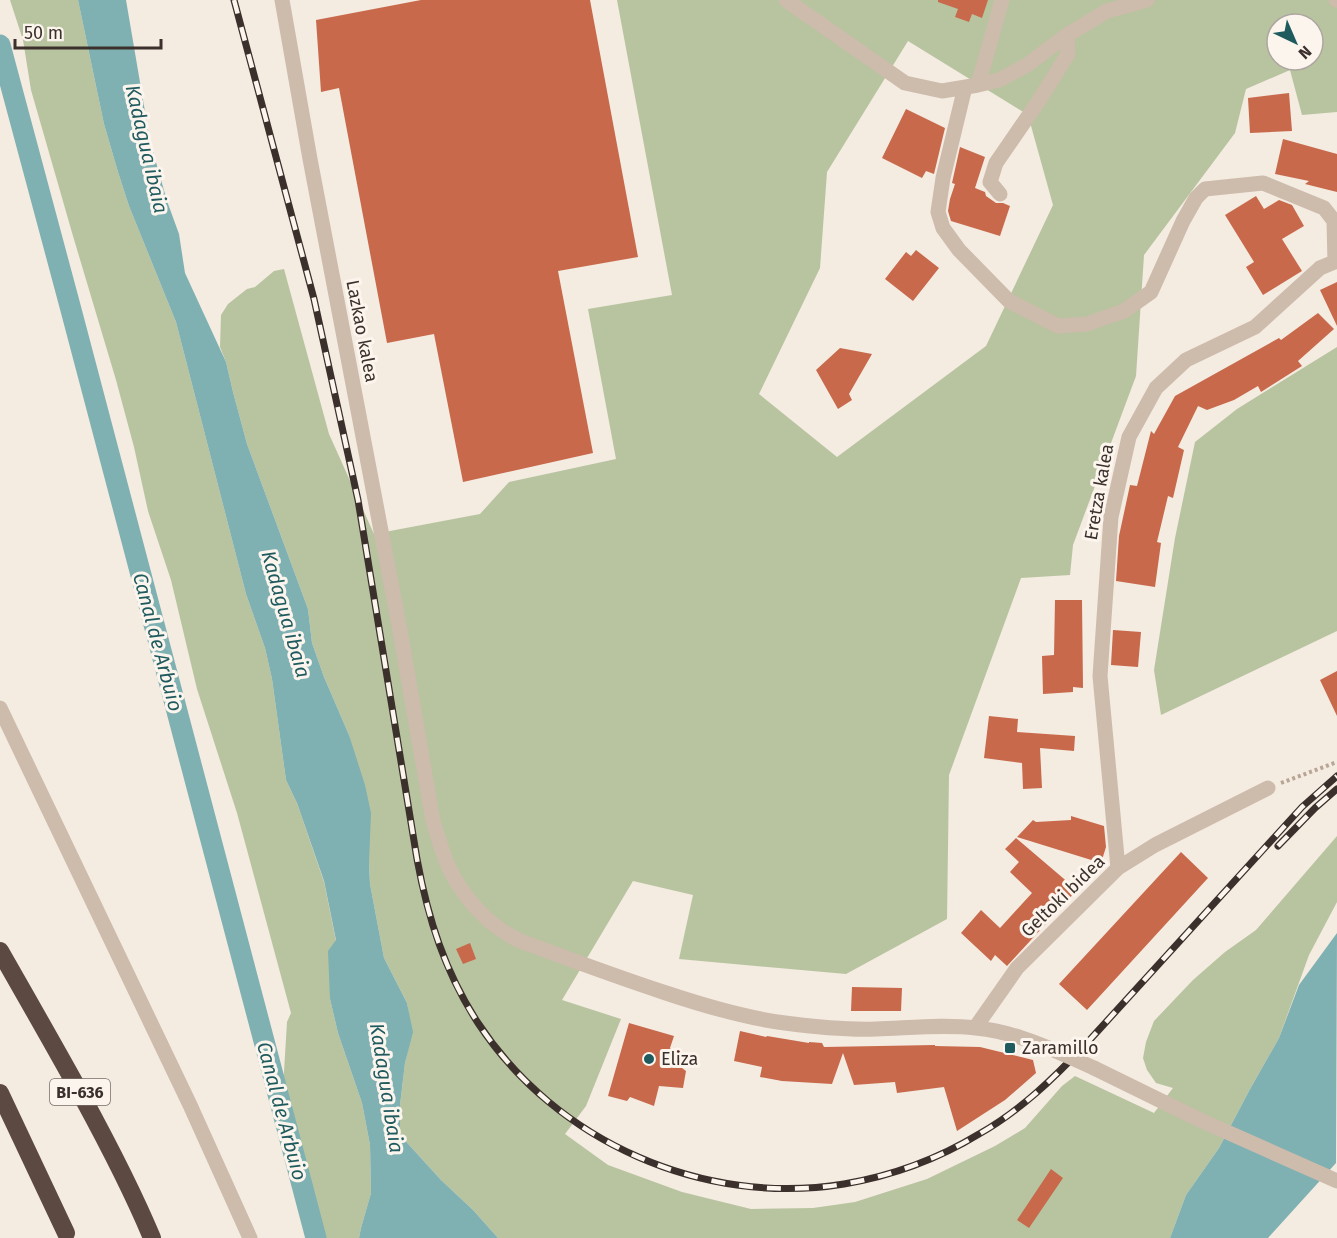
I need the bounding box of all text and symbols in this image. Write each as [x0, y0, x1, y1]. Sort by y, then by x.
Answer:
scale bar [15, 12, 160, 50]
north arrow [1265, 12, 1325, 72]
text: 50 m [24, 22, 63, 44]
text: N [1295, 42, 1315, 63]
water label: Kadagua ibaia [121, 82, 173, 216]
street label: Lazkao kalea [341, 278, 383, 384]
street label: Eretza kalea [1080, 442, 1118, 542]
water label: Kadagua ibaia [256, 548, 316, 680]
water label: Canal de Arbuio [128, 570, 188, 714]
street label: Geltoki bidea [1016, 851, 1110, 941]
water label: Kadagua ibaia [365, 1021, 409, 1155]
place label: Zaramillo [1022, 1037, 1099, 1059]
water label: Canal de Arbuio [252, 1039, 312, 1183]
marker: Zaramillo [1003, 1041, 1017, 1055]
place label: Eliza [661, 1048, 698, 1070]
marker: Eliza [642, 1052, 656, 1066]
road number: BI-636 [50, 1079, 110, 1105]

